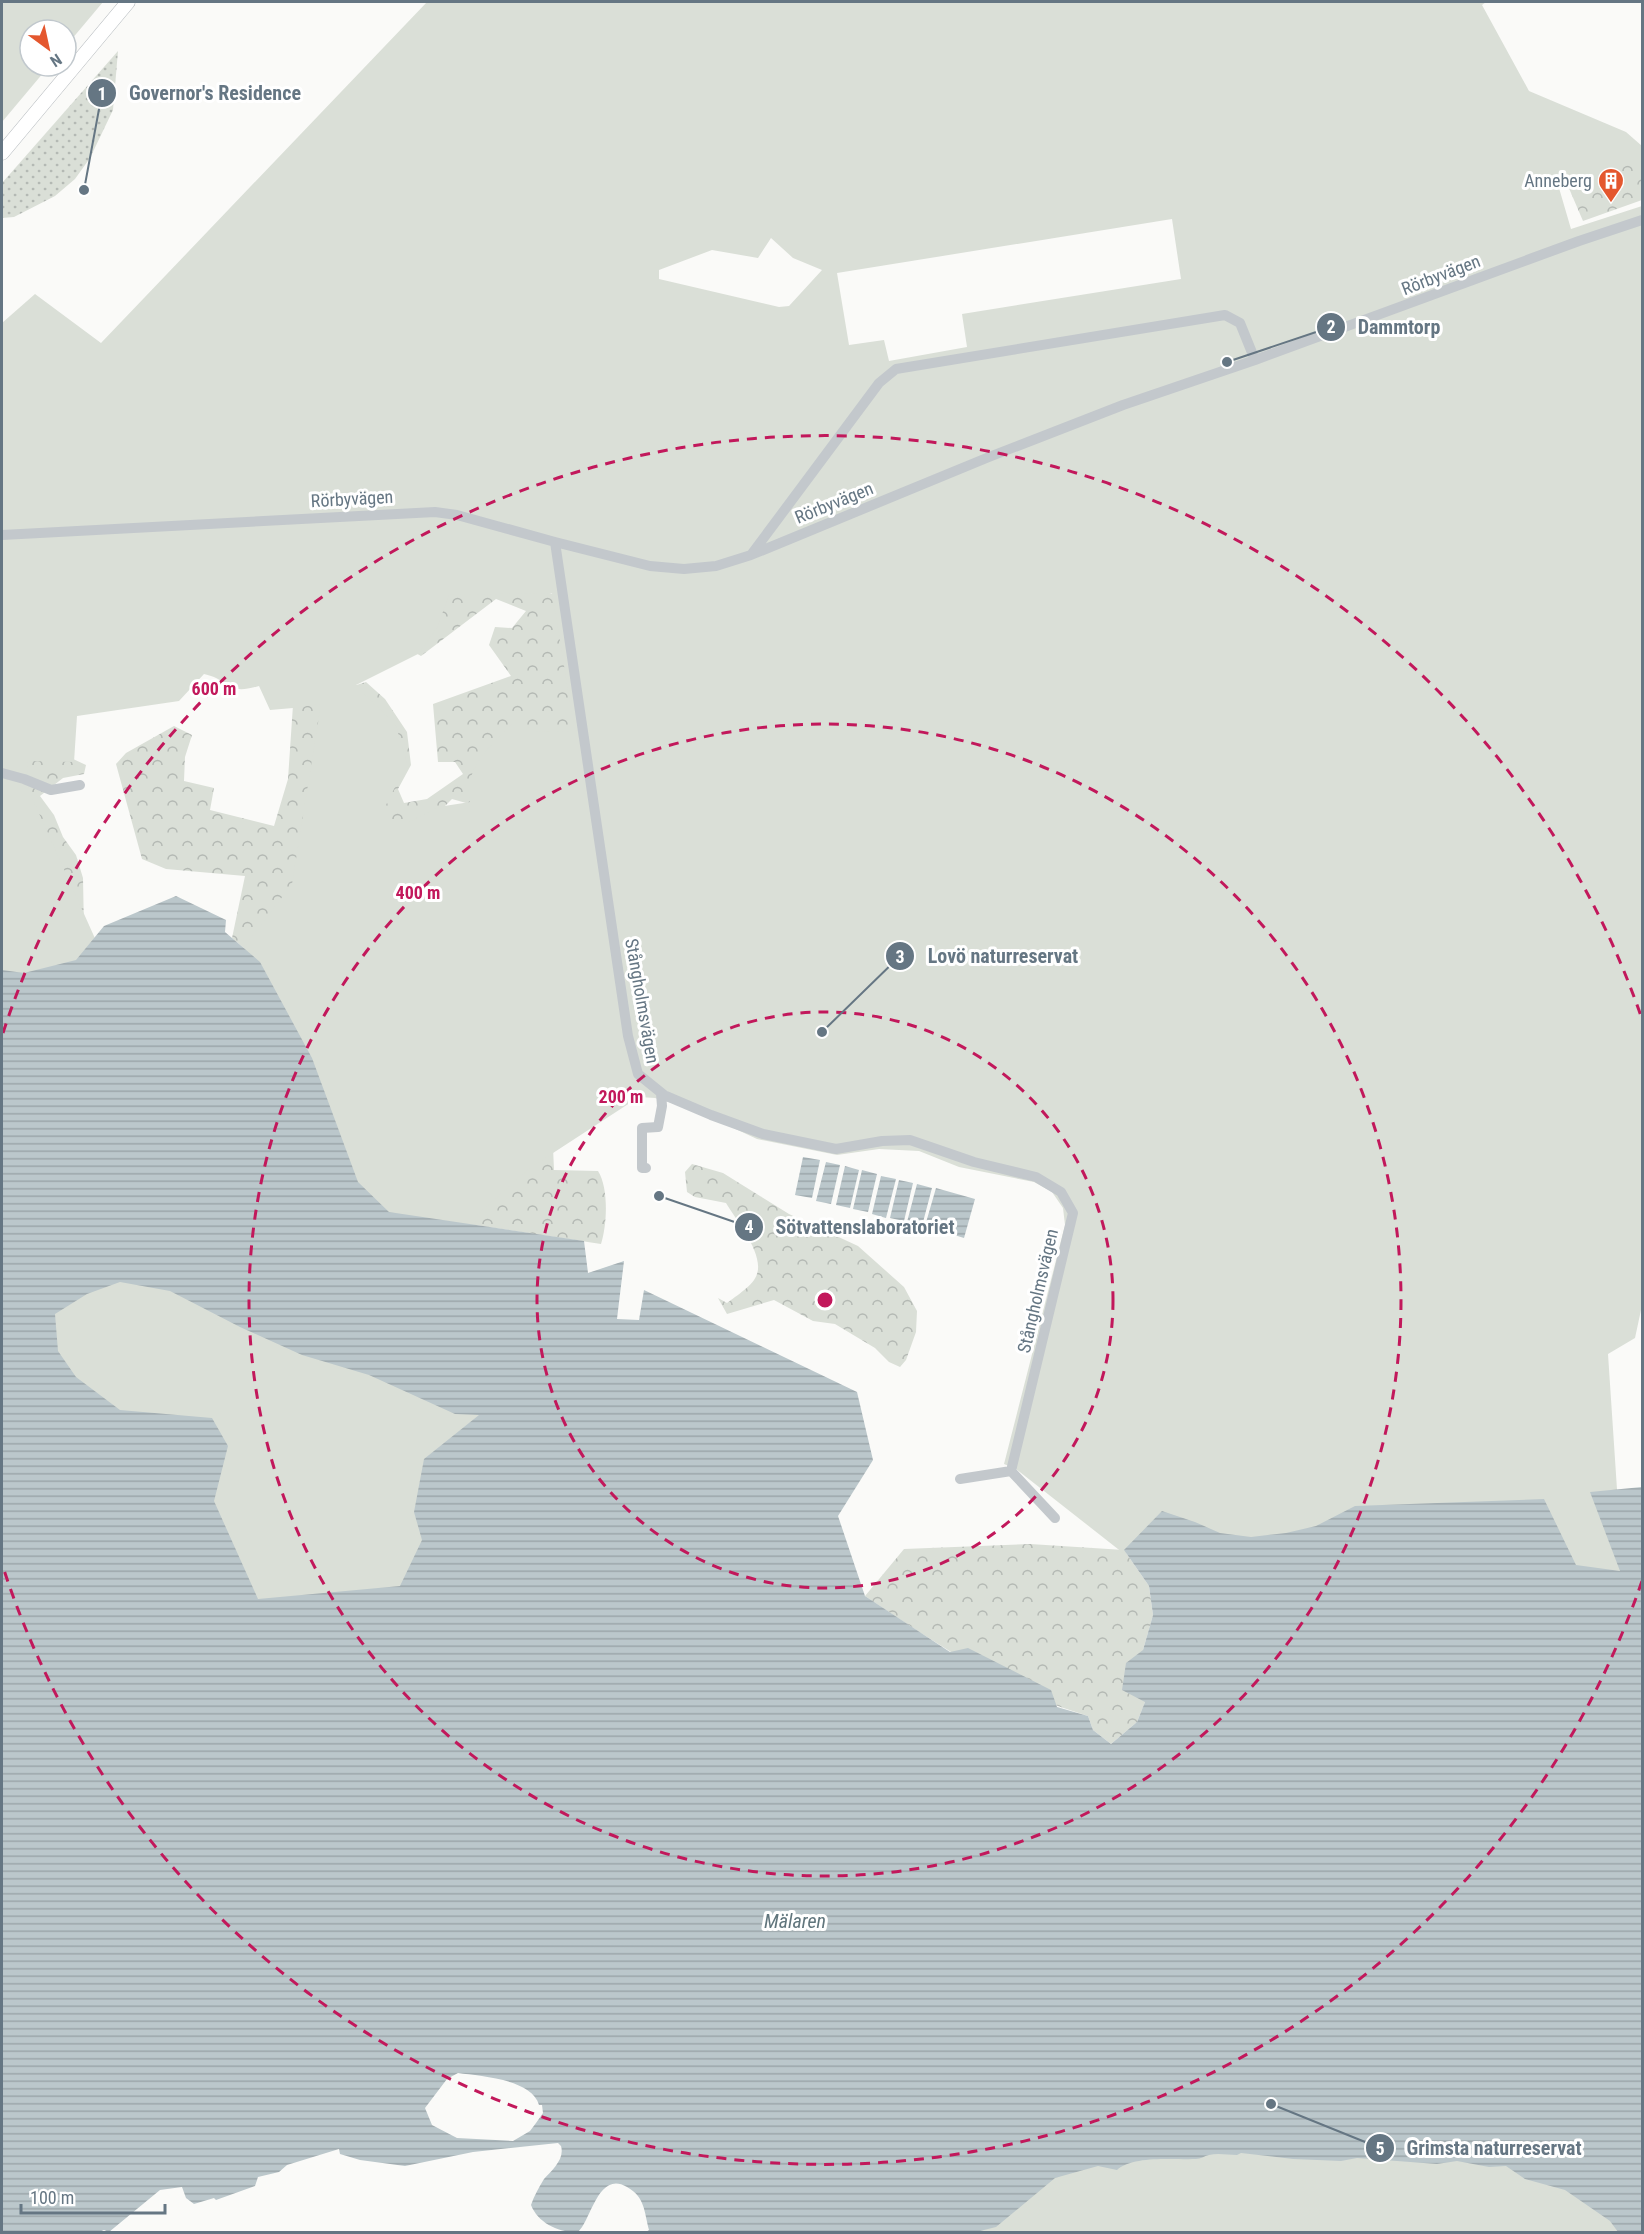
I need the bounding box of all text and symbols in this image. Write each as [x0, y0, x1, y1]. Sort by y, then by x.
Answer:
north arrow [18, 18, 78, 78]
text: N [47, 50, 65, 71]
callout: Governor's Residence [87, 74, 313, 112]
text: Governor's Residence [129, 81, 301, 105]
text: 1 [97, 83, 107, 104]
building icon: Anneberg [1596, 166, 1626, 204]
place label: Anneberg [1524, 170, 1592, 191]
street label: Rörbyvägen [1399, 250, 1483, 299]
callout: Dammtorp [1316, 308, 1452, 346]
text: Dammtorp [1358, 315, 1440, 339]
text: 2 [1326, 316, 1336, 337]
street label: Rörbyvägen [792, 477, 876, 528]
street label: Rörbyvägen [310, 486, 394, 511]
text: 600 m [192, 678, 236, 699]
text: 400 m [396, 882, 440, 903]
street label: Stångholmsvägen [621, 937, 664, 1065]
callout: Lovö naturreservat [885, 937, 1090, 975]
text: Lovö naturreservat [928, 944, 1078, 968]
text: 3 [895, 946, 905, 967]
text: 200 m [599, 1086, 643, 1107]
callout: Sötvattenslaboratoriet [734, 1208, 967, 1246]
text: Sötvattenslaboratoriet [775, 1215, 955, 1239]
text: 4 [744, 1216, 754, 1237]
street label: Stångholmsvägen [1013, 1227, 1062, 1355]
centre of rings [815, 1290, 835, 1310]
water label: Mälaren [764, 1909, 826, 1933]
callout: Grimsta naturreservat [1365, 2129, 1594, 2167]
text: Grimsta naturreservat [1406, 2136, 1582, 2160]
text: 5 [1375, 2138, 1385, 2159]
scale bar [21, 2177, 165, 2215]
text: 100 m [30, 2187, 74, 2208]

